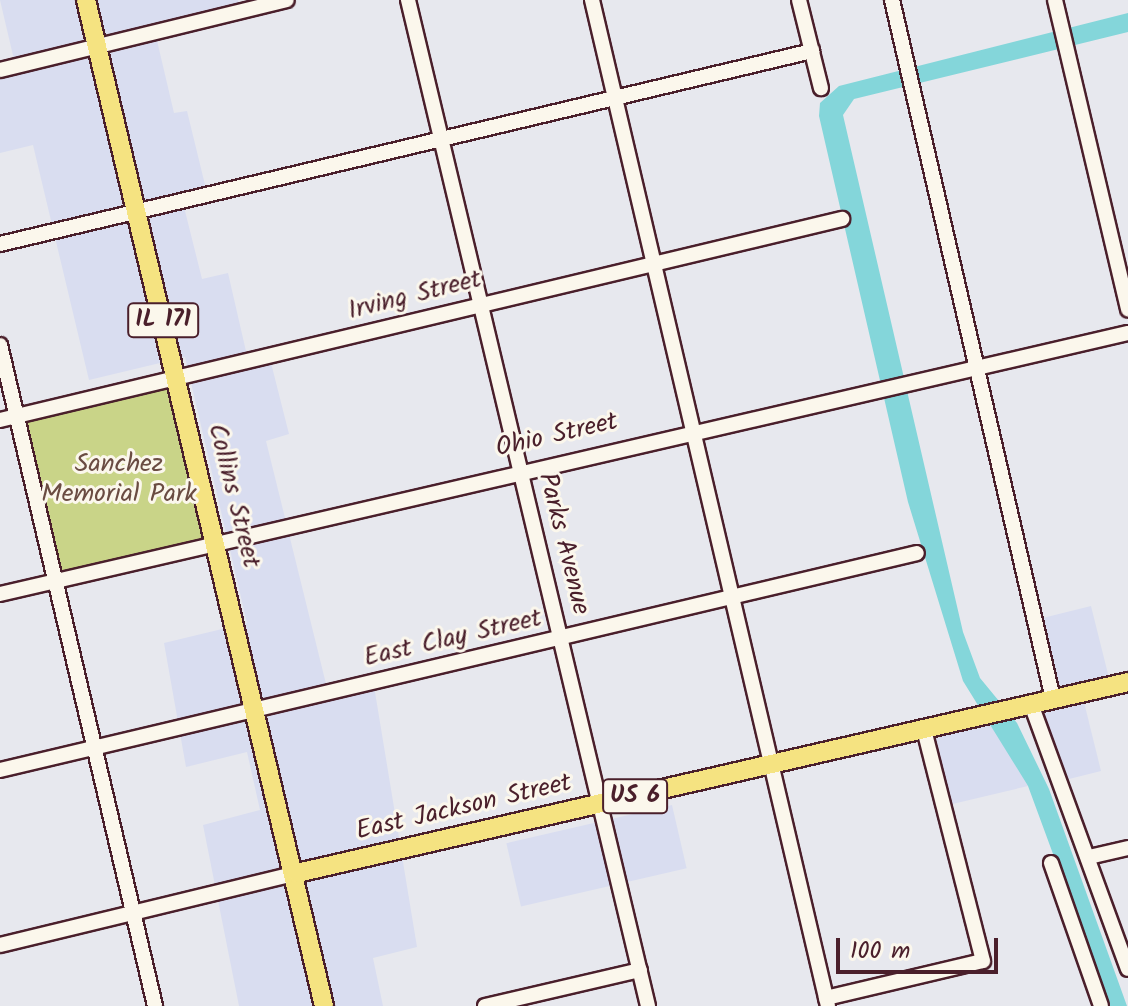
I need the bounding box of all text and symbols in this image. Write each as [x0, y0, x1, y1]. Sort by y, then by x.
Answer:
street label: Irving Street [345, 264, 485, 328]
road number: IL 171 [127, 300, 199, 340]
street label: Ohio Street [493, 407, 621, 465]
street label: Collins Street [200, 421, 266, 571]
park label: Sanchez Memorial Park [41, 449, 197, 510]
street label: Parks Avenue [530, 470, 596, 618]
street label: East Clay Street [361, 603, 545, 675]
street label: East Jackson Street [353, 768, 575, 848]
road number: US 6 [601, 776, 669, 816]
scale bar [840, 922, 1002, 972]
text: 100 m [850, 932, 910, 971]

